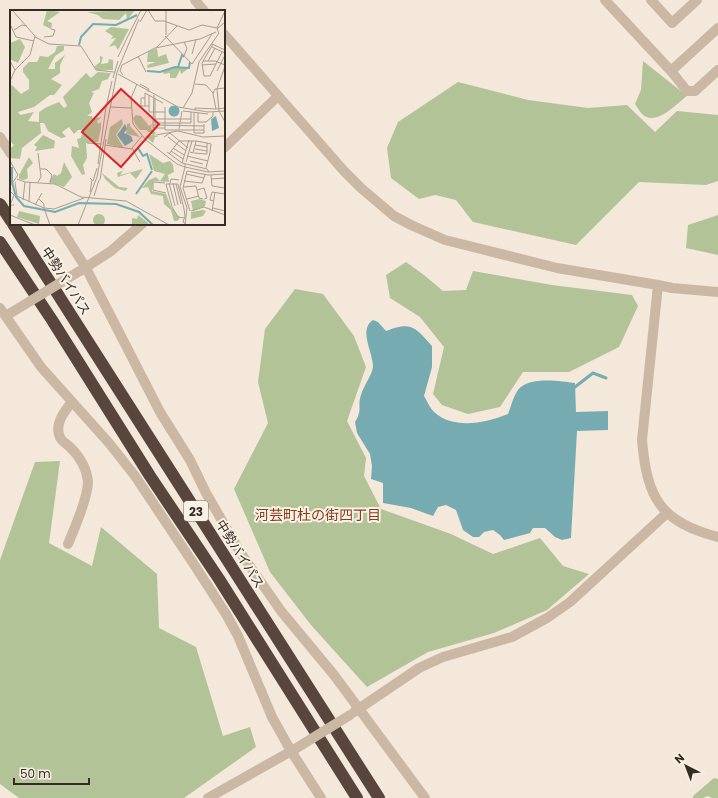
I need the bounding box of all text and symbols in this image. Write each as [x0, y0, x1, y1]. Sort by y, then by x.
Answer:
inset map [10, 10, 225, 225]
street label: 中勢バイパス [37, 243, 95, 319]
road number: 23 [184, 501, 208, 521]
district label: 河芸町杜の街四丁目 [255, 505, 381, 525]
street label: 中勢バイパス [211, 516, 269, 592]
north arrow [666, 746, 706, 786]
text: N [671, 750, 688, 767]
scale bar [14, 760, 89, 786]
text: 50 m [20, 765, 51, 782]

